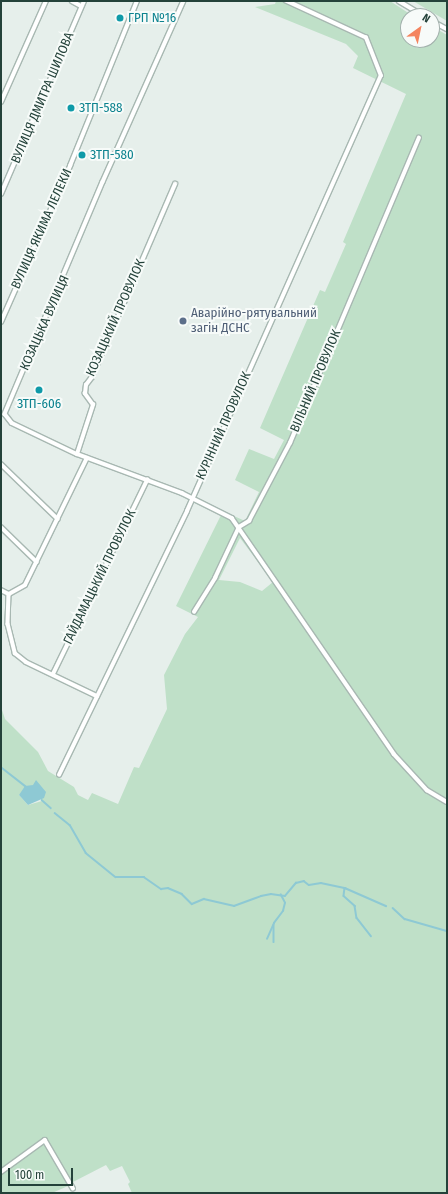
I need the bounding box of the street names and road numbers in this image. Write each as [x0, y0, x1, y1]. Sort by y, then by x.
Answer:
street label: ВУЛИЦЯ ДМИТРА ШИЛОВА [8, 30, 78, 166]
street label: ВУЛИЦЯ ЯКИМА ЛЕЛЕКИ [8, 167, 76, 291]
street label: КОЗАЦЬКИЙ ПРОВУЛОК [83, 257, 149, 379]
street label: КОЗАЦЬКА ВУЛИЦЯ [17, 273, 73, 373]
street label: ВІЛЬНИЙ ПРОВУЛОК [287, 327, 345, 435]
street label: КУРІННИЙ ПРОВУЛОК [193, 370, 255, 482]
street label: ГАЙДАМАЦЬКИЙ ПРОВУЛОК [60, 507, 140, 647]

